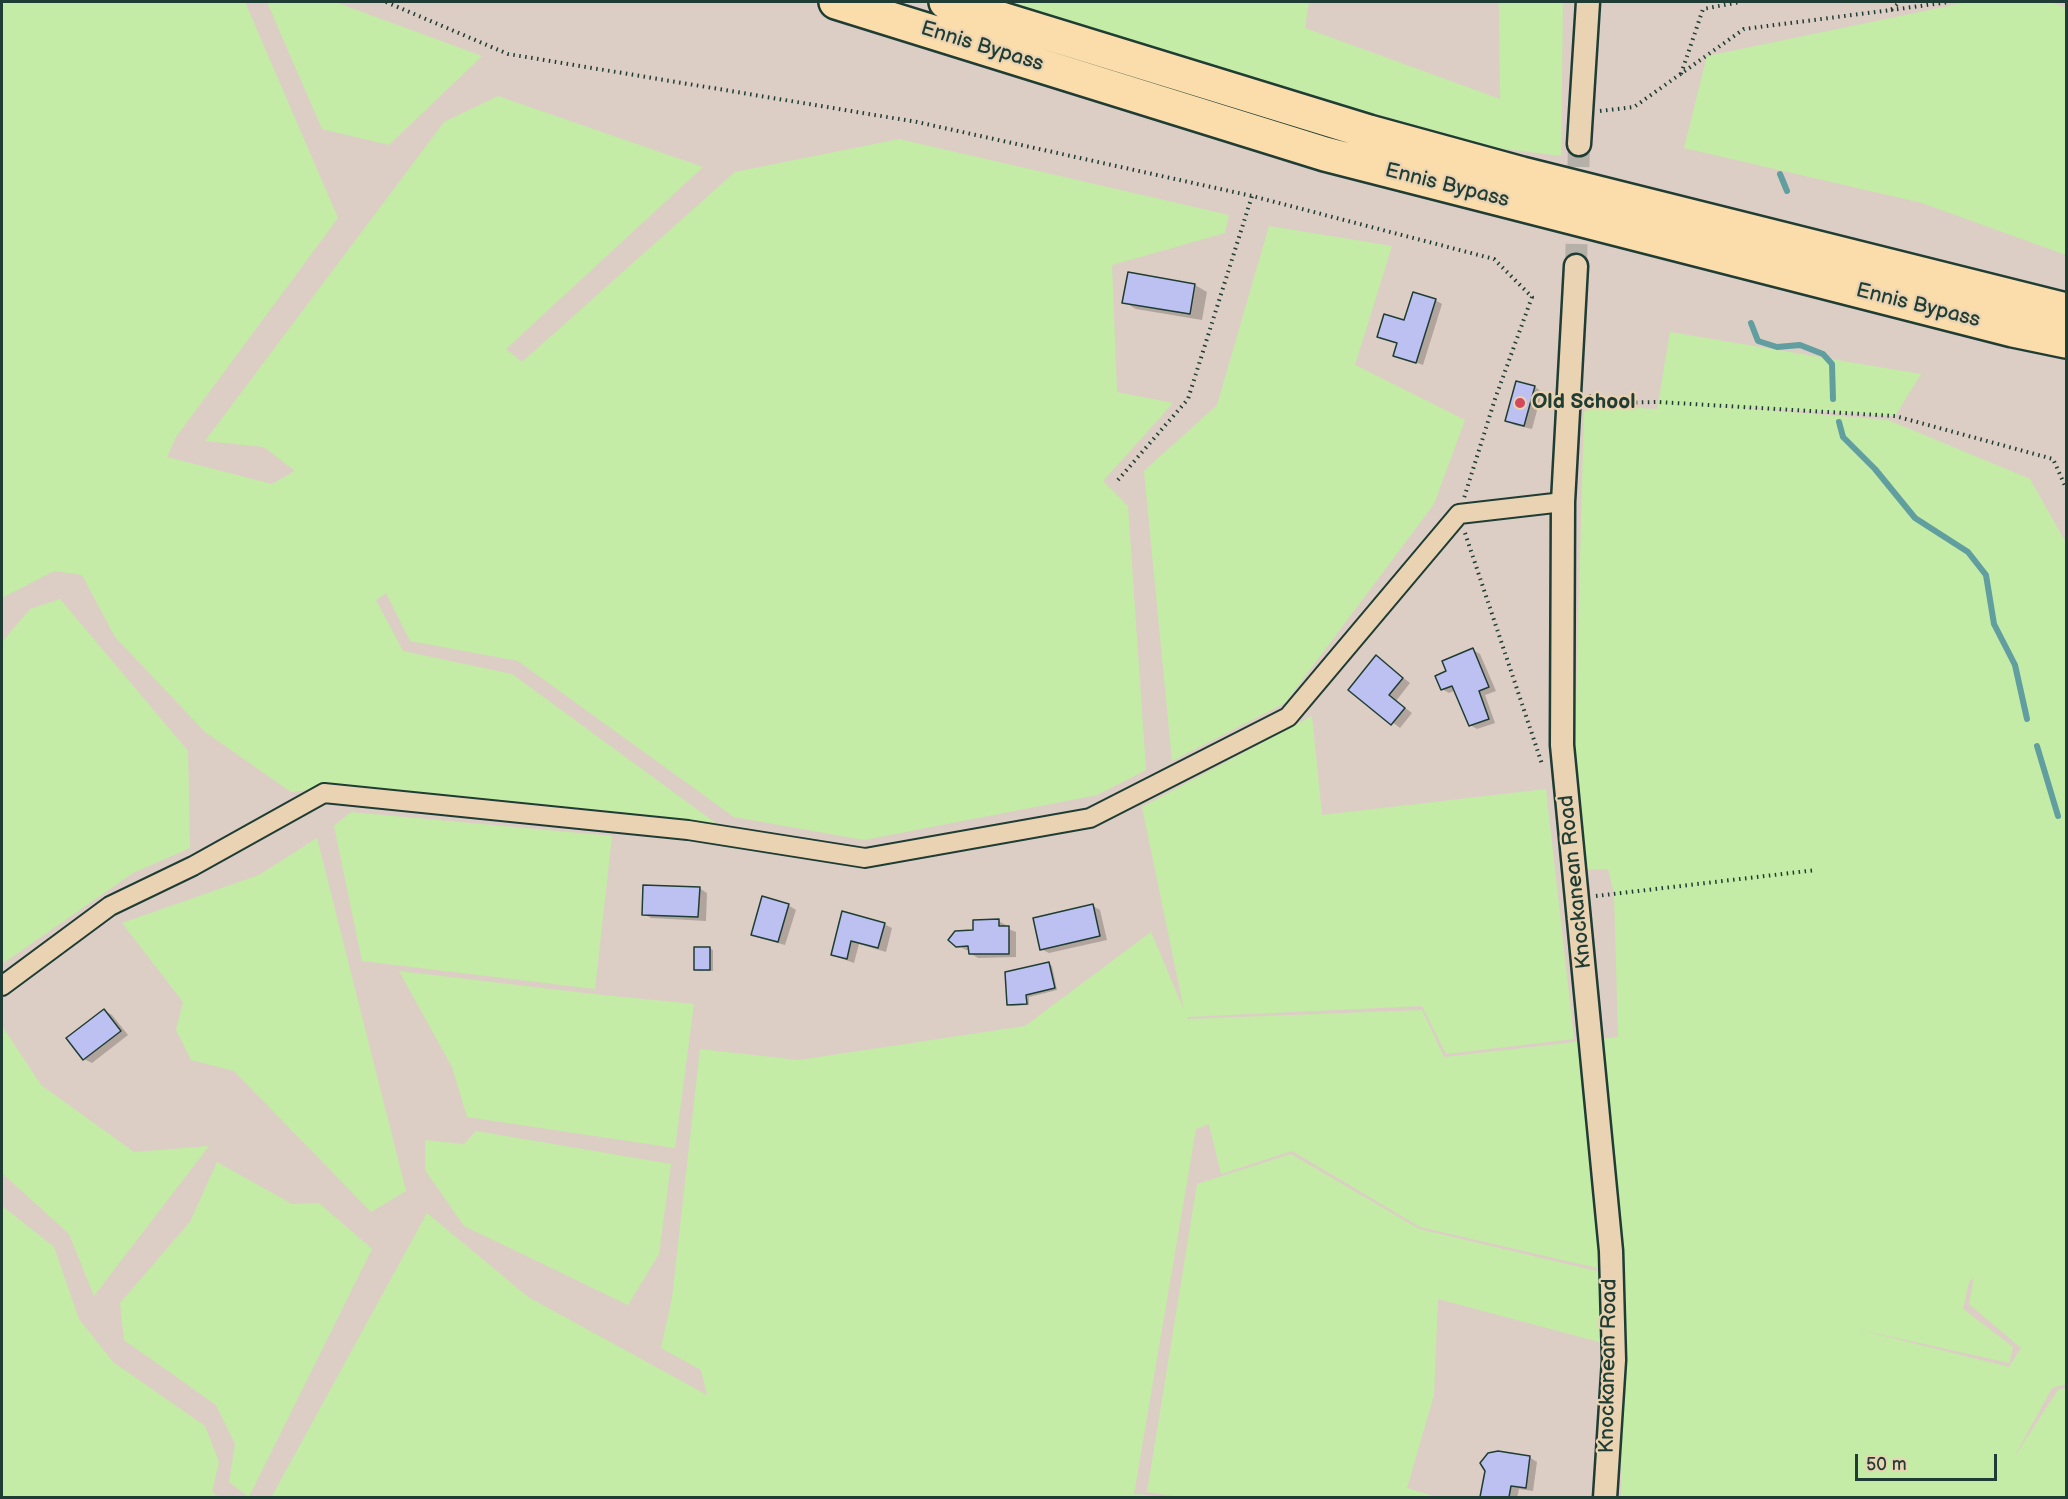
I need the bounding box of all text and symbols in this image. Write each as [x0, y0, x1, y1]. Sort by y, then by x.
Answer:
street label: Ennis Bypass [917, 16, 1047, 78]
street label: Ennis Bypass [1382, 158, 1512, 214]
street label: Ennis Bypass [1853, 278, 1983, 334]
place label: Old School [1532, 390, 1635, 416]
marker: Old School [1513, 396, 1527, 410]
street label: Knockanean Road [1554, 794, 1598, 970]
street label: Knockanean Road [1595, 1278, 1623, 1454]
scale bar [1858, 1442, 2000, 1480]
text: 50 m [1866, 1454, 1907, 1475]

